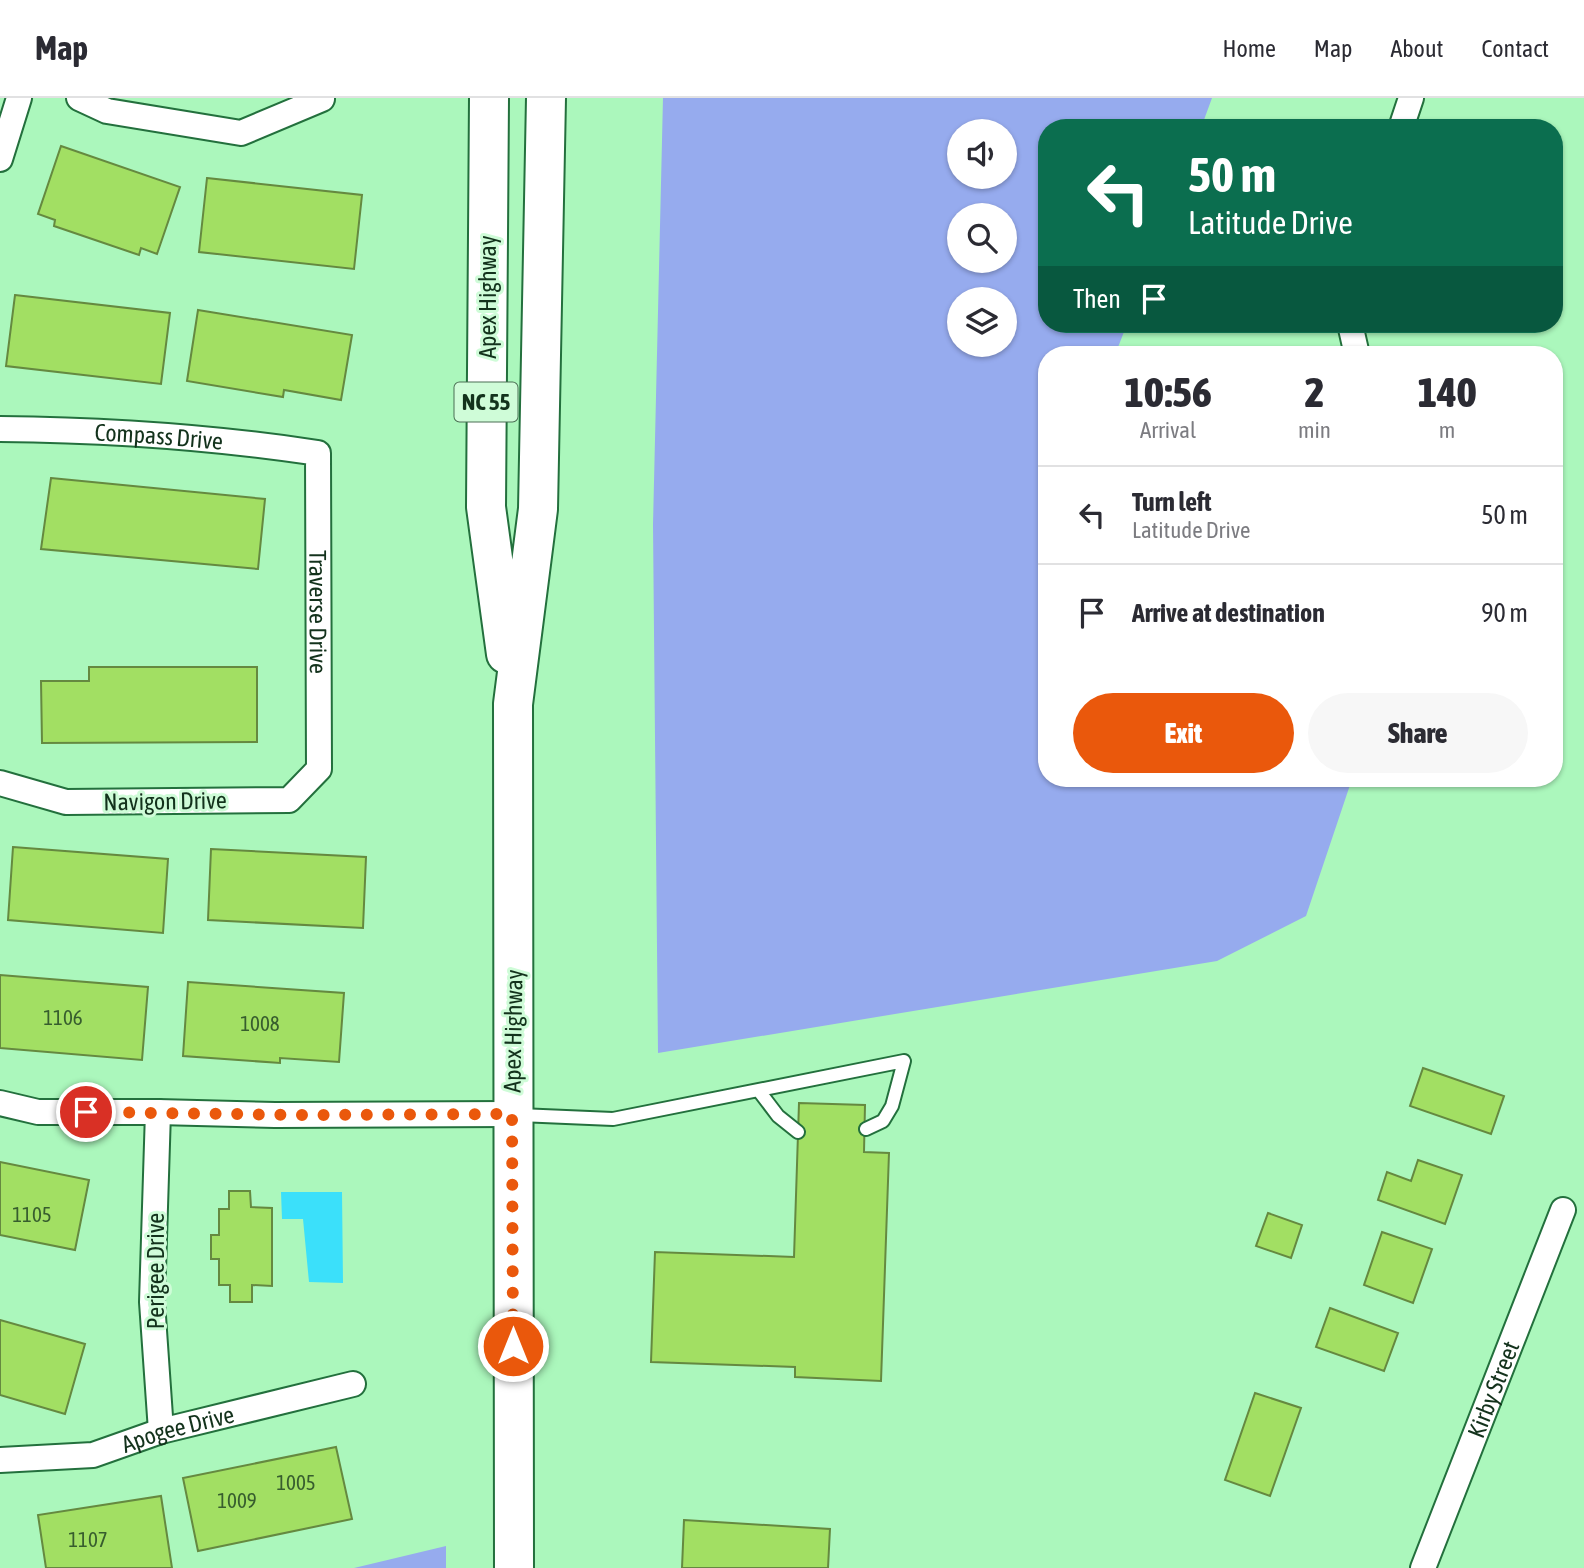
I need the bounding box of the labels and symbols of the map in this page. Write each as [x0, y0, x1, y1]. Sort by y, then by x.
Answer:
street label: Apex Highway [474, 235, 501, 359]
road number: NC 55 [454, 382, 518, 422]
street label: Compass Drive [94, 418, 224, 454]
street label: Traverse Drive [305, 550, 332, 674]
street label: Navigon Drive [103, 786, 227, 816]
street label: Apex Highway [498, 969, 528, 1093]
house number: 1106 [43, 1005, 83, 1029]
house number: 1008 [240, 1011, 280, 1035]
pin [56, 1082, 116, 1142]
house number: 1105 [12, 1202, 52, 1226]
street label: Perigee Drive [142, 1213, 169, 1329]
position arrow [476, 1309, 550, 1383]
street label: Kirby Street [1462, 1337, 1524, 1441]
street label: Apogee Drive [118, 1400, 237, 1457]
house number: 1005 [276, 1470, 316, 1494]
house number: 1009 [217, 1488, 257, 1512]
house number: 1107 [68, 1527, 108, 1551]

